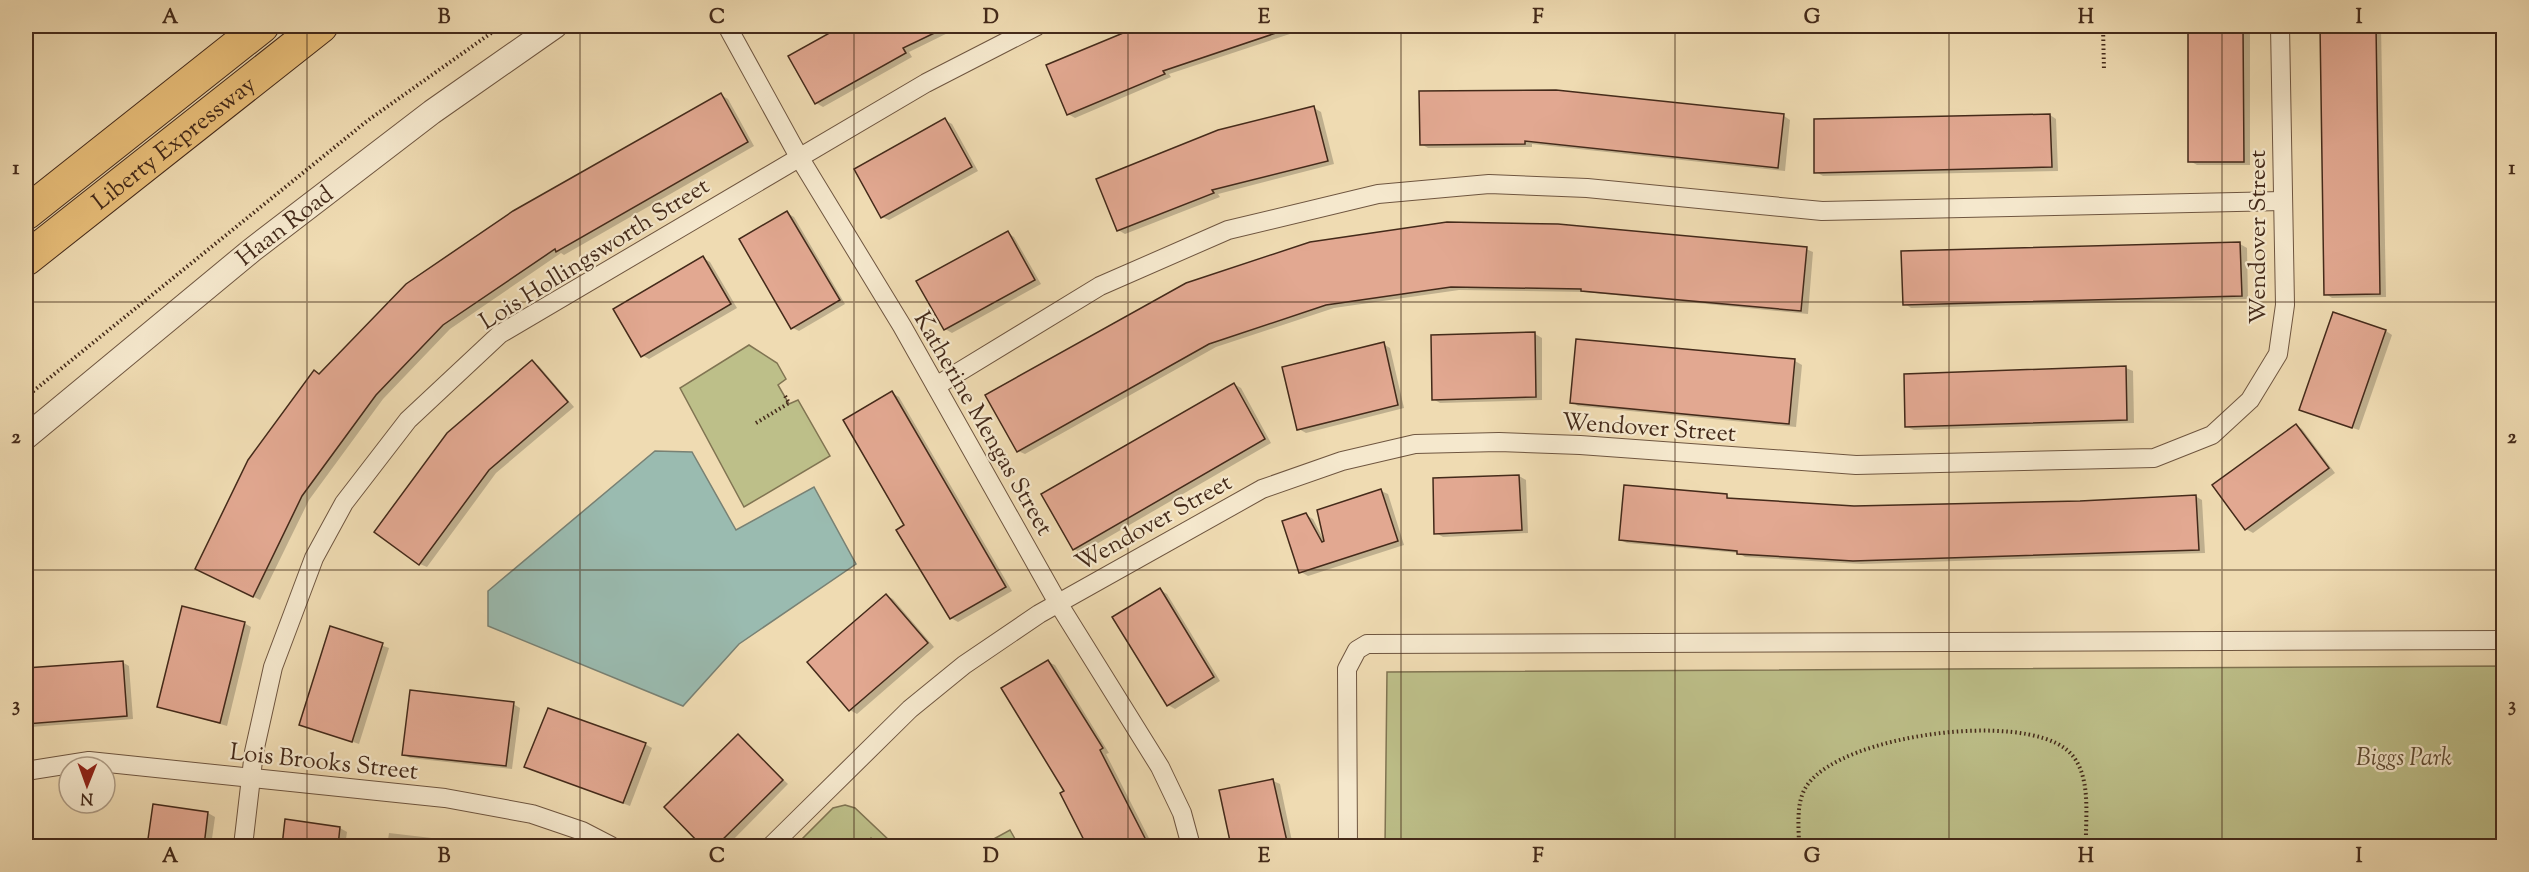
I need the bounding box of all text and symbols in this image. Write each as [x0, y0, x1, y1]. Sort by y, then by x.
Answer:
text: A [162, 4, 179, 33]
text: B [438, 4, 451, 33]
text: C [709, 4, 725, 33]
text: D [983, 4, 999, 33]
text: E [1258, 4, 1271, 33]
text: F [1532, 4, 1544, 33]
text: G [1804, 4, 1821, 33]
text: H [2078, 4, 2094, 33]
text: I [2356, 4, 2363, 33]
street label: Liberty Expressway [86, 69, 264, 219]
street label: Wendover Street [2242, 150, 2276, 324]
text: 1 [13, 155, 20, 184]
text: 1 [2509, 155, 2516, 184]
street label: Lois Hollingsworth Street [474, 170, 716, 339]
street label: Haan Road [230, 178, 342, 275]
street label: Katherine Mengas Street [904, 306, 1060, 542]
street label: Wendover Street [1561, 406, 1737, 452]
text: 2 [11, 424, 21, 453]
text: 2 [2507, 424, 2517, 453]
street label: Wendover Street [1069, 467, 1238, 581]
text: 3 [12, 692, 20, 721]
text: 3 [2508, 692, 2516, 721]
street label: Lois Brooks Street [228, 736, 419, 790]
park label: Biggs Park [2356, 742, 2452, 776]
north arrow [57, 755, 117, 815]
text: N [80, 786, 93, 809]
text: A [162, 843, 179, 872]
text: B [438, 843, 451, 872]
text: C [709, 843, 725, 872]
text: D [983, 843, 999, 872]
text: E [1258, 843, 1271, 872]
text: F [1532, 843, 1544, 872]
text: G [1804, 843, 1821, 872]
text: H [2078, 843, 2094, 872]
text: I [2356, 843, 2363, 872]

